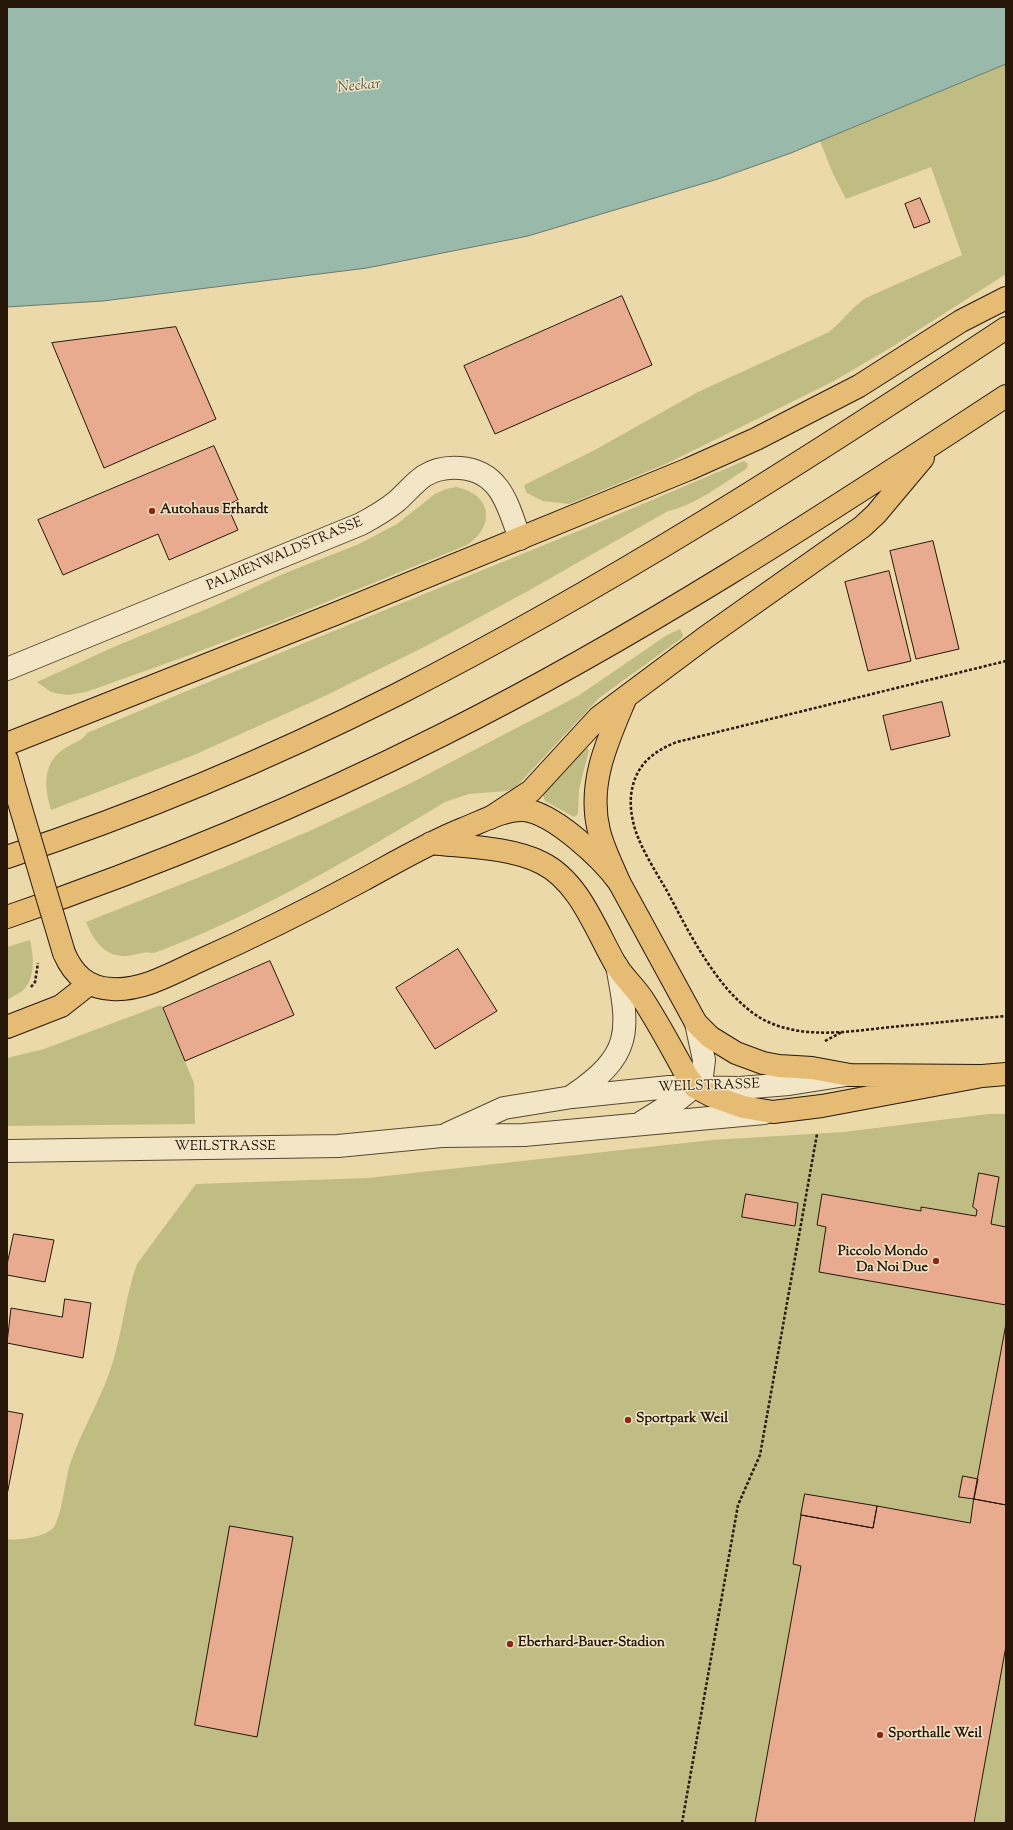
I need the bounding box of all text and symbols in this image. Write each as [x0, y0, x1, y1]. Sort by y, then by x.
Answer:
water label: Neckar [337, 76, 381, 98]
place label: Autohaus Erhardt [160, 503, 268, 519]
marker: Autohaus Erhardt [147, 506, 157, 516]
street label: PALMENWALDSTRASSE [204, 514, 366, 596]
street label: WEILSTRASSE [658, 1077, 760, 1097]
street label: WEILSTRASSE [174, 1140, 276, 1156]
place label: Piccolo Mondo Da Noi Due [838, 1245, 928, 1278]
marker: Piccolo Mondo Da Noi Due [931, 1256, 941, 1266]
place label: Sportpark Weil [636, 1412, 728, 1428]
marker: Sportpark Weil [623, 1415, 633, 1425]
place label: Eberhard-Bauer-Stadion [518, 1636, 665, 1652]
marker: Eberhard-Bauer-Stadion [505, 1639, 515, 1649]
place label: Sporthalle Weil [888, 1727, 982, 1743]
marker: Sporthalle Weil [875, 1730, 885, 1740]

